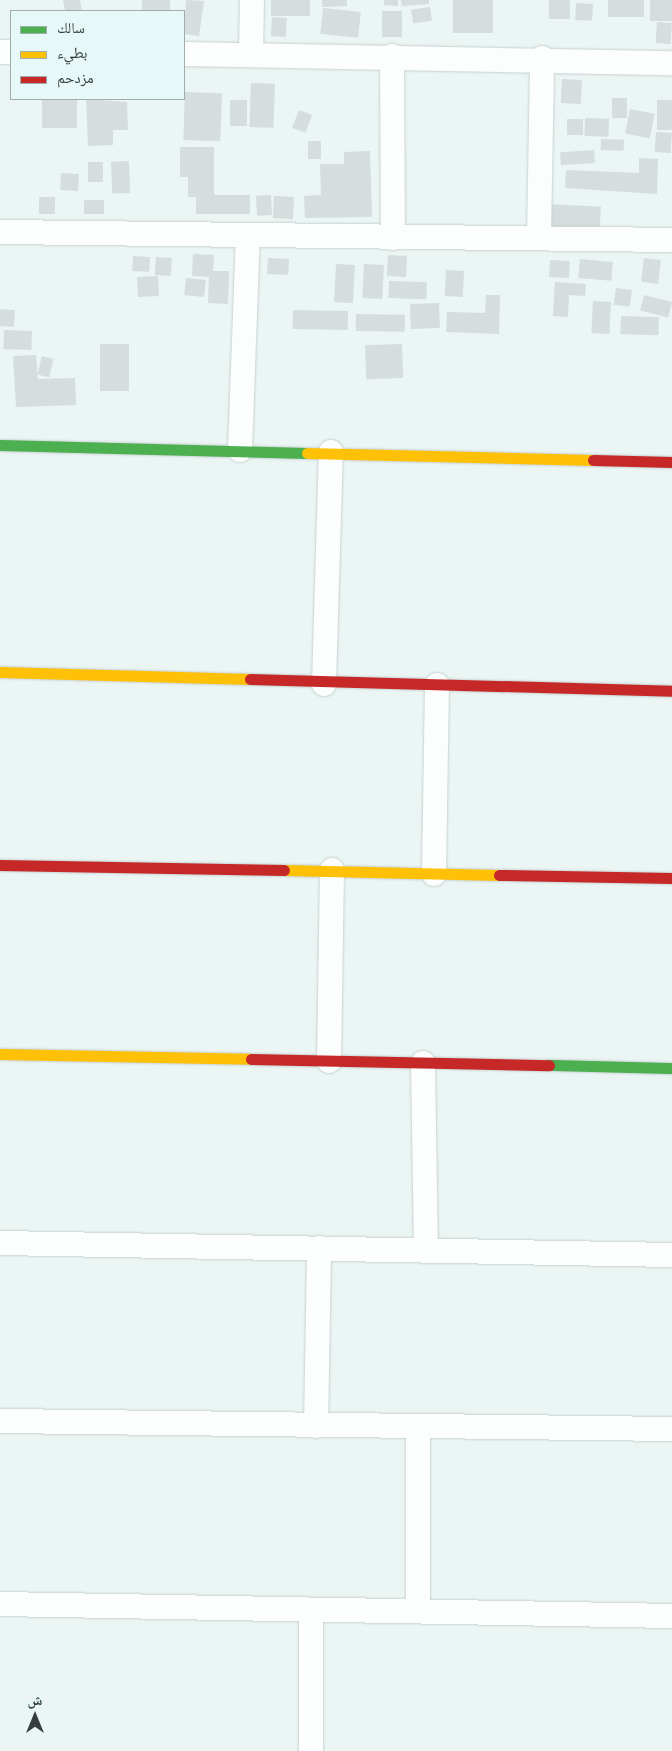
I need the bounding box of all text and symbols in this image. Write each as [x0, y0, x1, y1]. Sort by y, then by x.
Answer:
legend [10, 10, 185, 100]
text: سالك [57, 19, 85, 37]
text: بطيء [57, 44, 87, 62]
text: مزدحم [57, 69, 94, 87]
north arrow [10, 1691, 60, 1741]
text: ش [28, 1692, 42, 1709]

